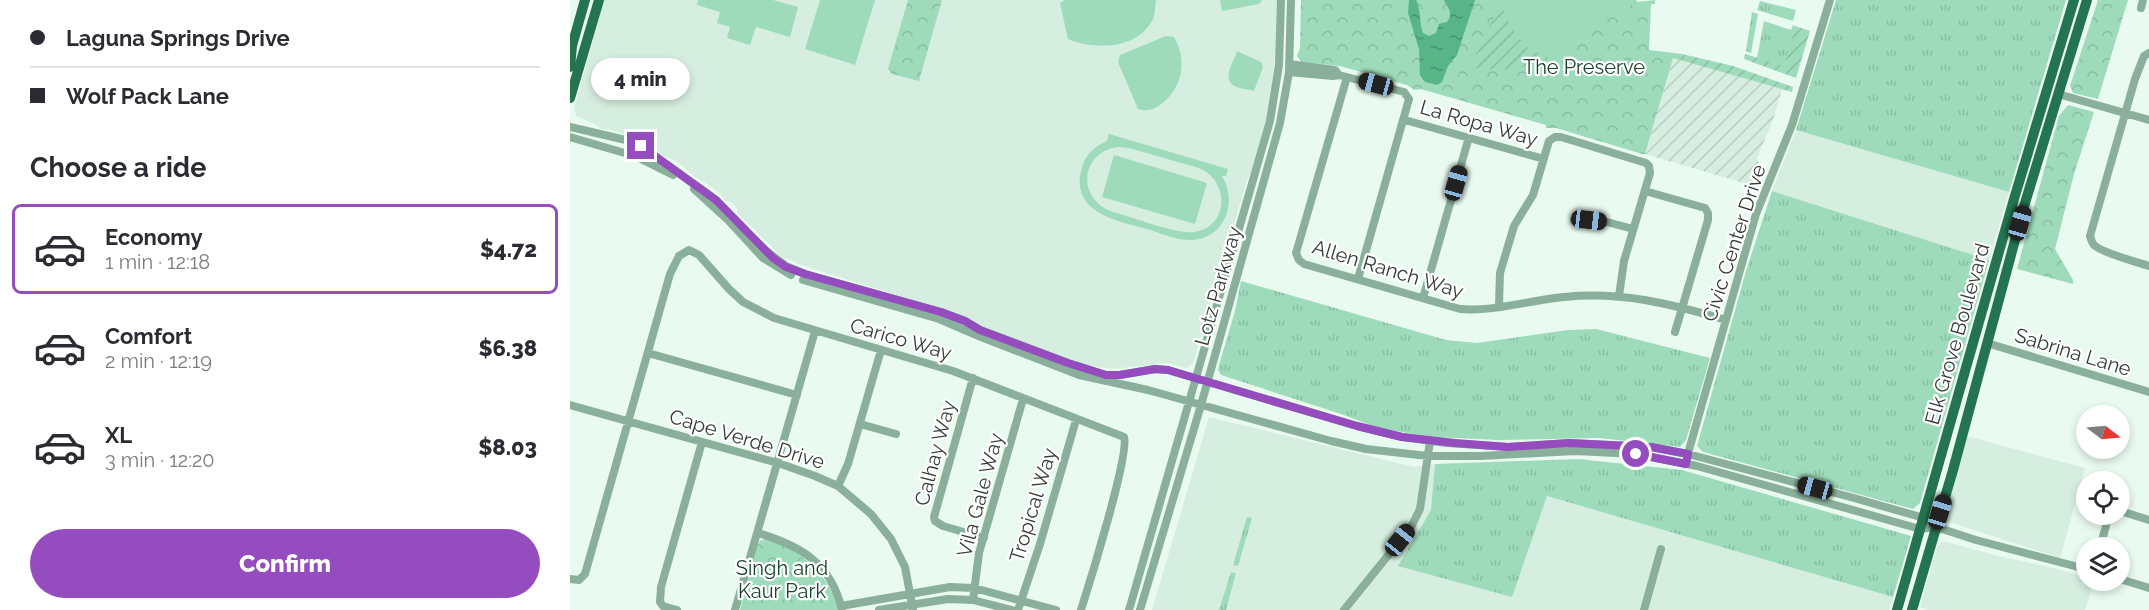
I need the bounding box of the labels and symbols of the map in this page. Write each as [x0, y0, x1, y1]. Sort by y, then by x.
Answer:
park label: The Preserve [1523, 55, 1645, 79]
callout: 4 min [592, 59, 691, 101]
car [1356, 71, 1396, 97]
street label: La Ropa Way [1417, 95, 1541, 151]
route end [627, 132, 654, 159]
street label: Civic Center Drive [1697, 161, 1771, 325]
car [1442, 163, 1470, 203]
car [2006, 203, 2034, 243]
car [1570, 209, 1608, 231]
street label: Lotz Parkway [1190, 223, 1247, 348]
street label: Allen Ranch Way [1310, 235, 1467, 303]
street label: Elk Grove Boulevard [1920, 241, 1994, 427]
street label: Carico Way [847, 313, 955, 365]
street label: Sabrina Lane [2012, 323, 2134, 381]
street label: Calhay Way [909, 397, 961, 508]
street label: Cape Verde Drive [667, 404, 828, 474]
north arrow [2076, 405, 2130, 459]
street label: Vila Gale Way [952, 430, 1008, 560]
route start [1622, 440, 1649, 467]
street label: Tropical Way [1004, 445, 1062, 565]
car [1795, 475, 1835, 501]
car [1926, 492, 1954, 532]
car [1382, 520, 1418, 560]
park label: Singh and Kaur Park [736, 556, 828, 603]

